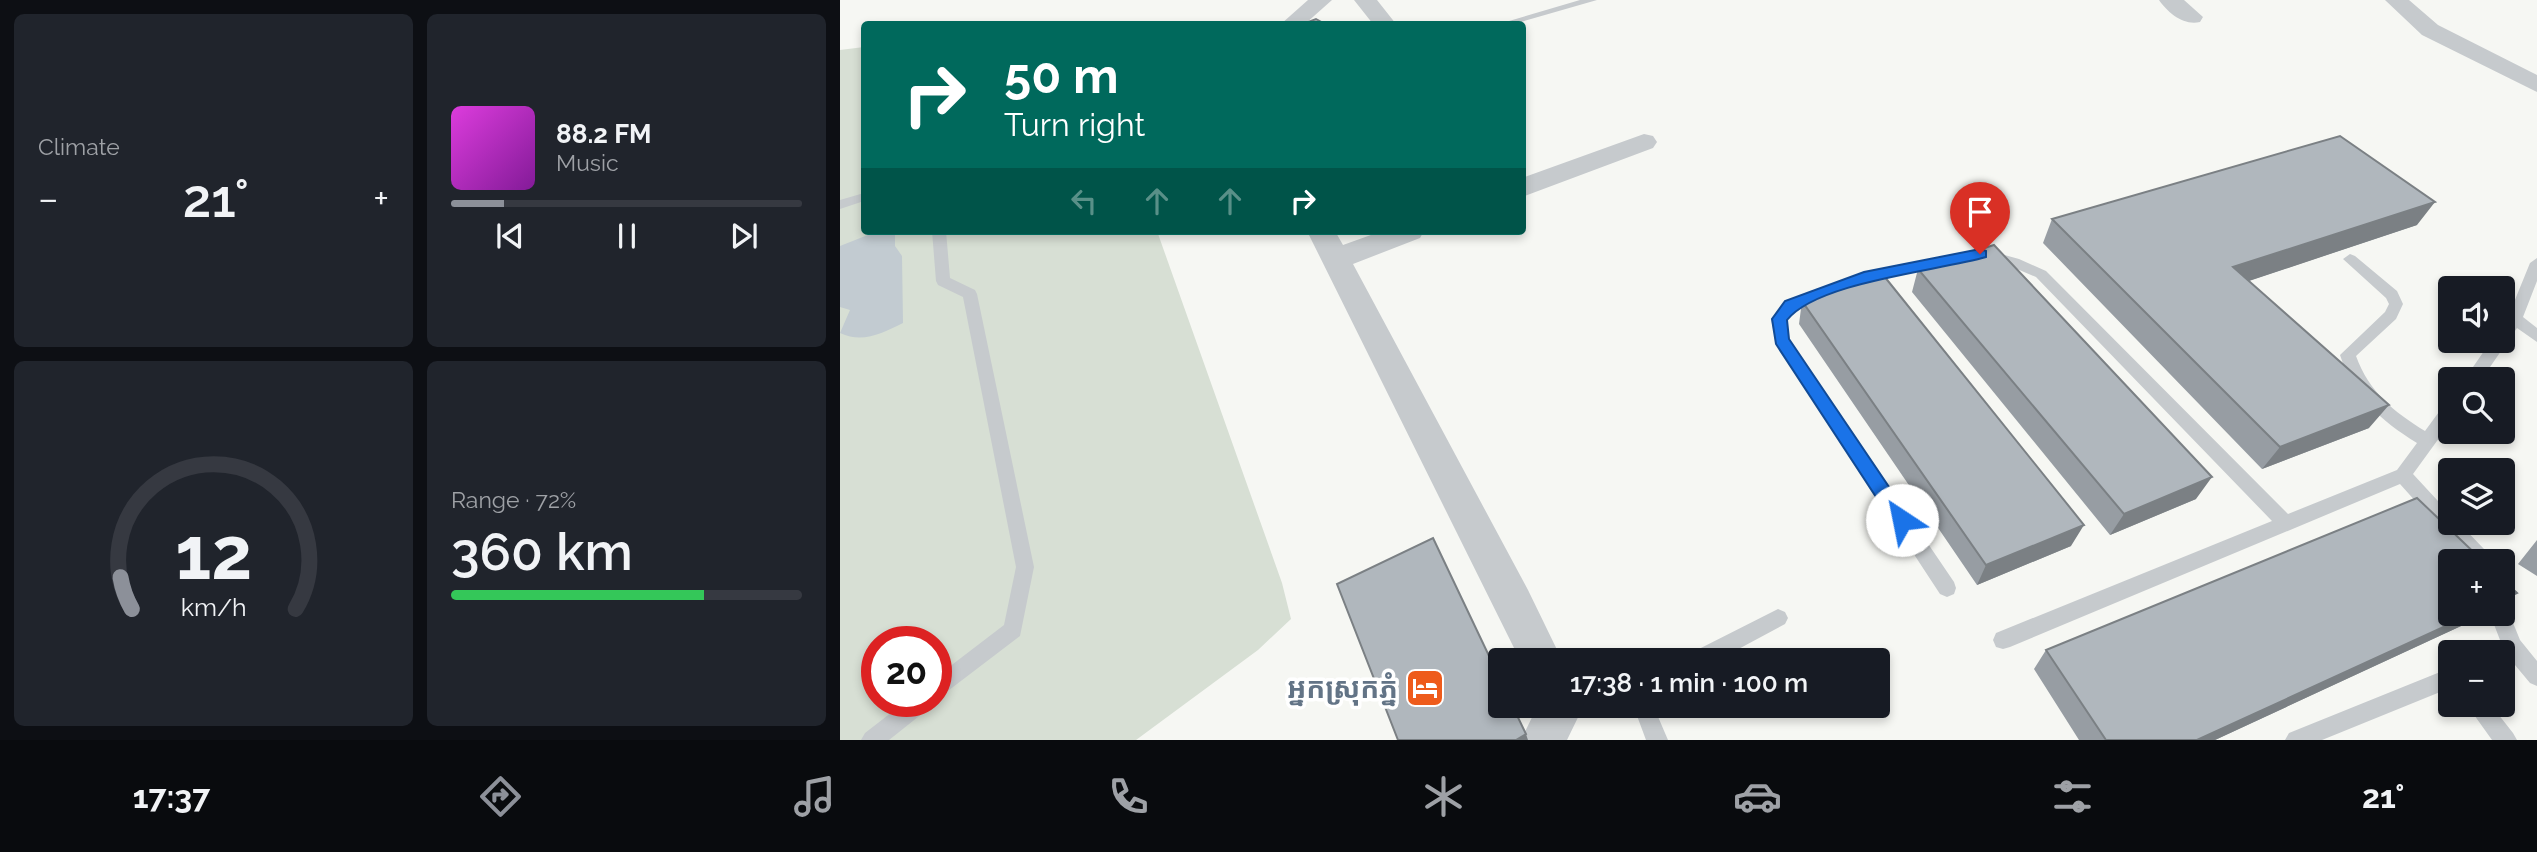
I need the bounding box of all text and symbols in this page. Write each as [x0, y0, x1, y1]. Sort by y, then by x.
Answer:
text: 50 m [1004, 47, 1119, 104]
icon: right [889, 49, 980, 140]
text: Turn right [1004, 106, 1145, 143]
text: 88.2 FM [556, 119, 652, 149]
text: Climate [38, 133, 120, 160]
text: Music [556, 149, 619, 176]
text: 21° [183, 168, 249, 229]
text: − [38, 176, 58, 221]
text: + [373, 176, 389, 221]
icon: left [1065, 182, 1103, 220]
icon: ahead [1138, 182, 1176, 220]
icon: ahead [1211, 182, 1249, 220]
icon: right [1284, 182, 1322, 220]
pin [1950, 182, 2010, 254]
icon: arrive [1961, 193, 1999, 231]
icon: previous [491, 217, 529, 255]
icon: pause [608, 217, 646, 255]
icon: next [725, 217, 763, 255]
map controls [2438, 276, 2515, 717]
button: sound [2438, 276, 2515, 353]
button: search [2438, 367, 2515, 444]
button: layers [2438, 458, 2515, 535]
position arrow [1865, 483, 1939, 557]
text: Range · 72% [451, 486, 576, 513]
text: 12 [175, 512, 252, 597]
text: 360 km [451, 521, 633, 582]
button: + [2438, 549, 2515, 626]
text: km/h [181, 592, 246, 622]
speed limit sign: 20 [861, 626, 952, 717]
button: − [2438, 640, 2515, 717]
hotel icon: អ្នកស្រុកភ្នំ [1404, 667, 1446, 709]
text: 17:38 · 1 min · 100 m [1570, 668, 1808, 698]
place label: អ្នកស្រុកភ្នំ [1287, 672, 1398, 707]
icon: directions [476, 772, 525, 821]
icon: music [790, 772, 839, 821]
icon: phone [1104, 772, 1153, 821]
icon: climate [1419, 772, 1468, 821]
icon: car [1733, 772, 1782, 821]
icon: filters [2048, 772, 2097, 821]
text: 17:37 [133, 778, 210, 815]
text: 21° [2362, 778, 2404, 815]

